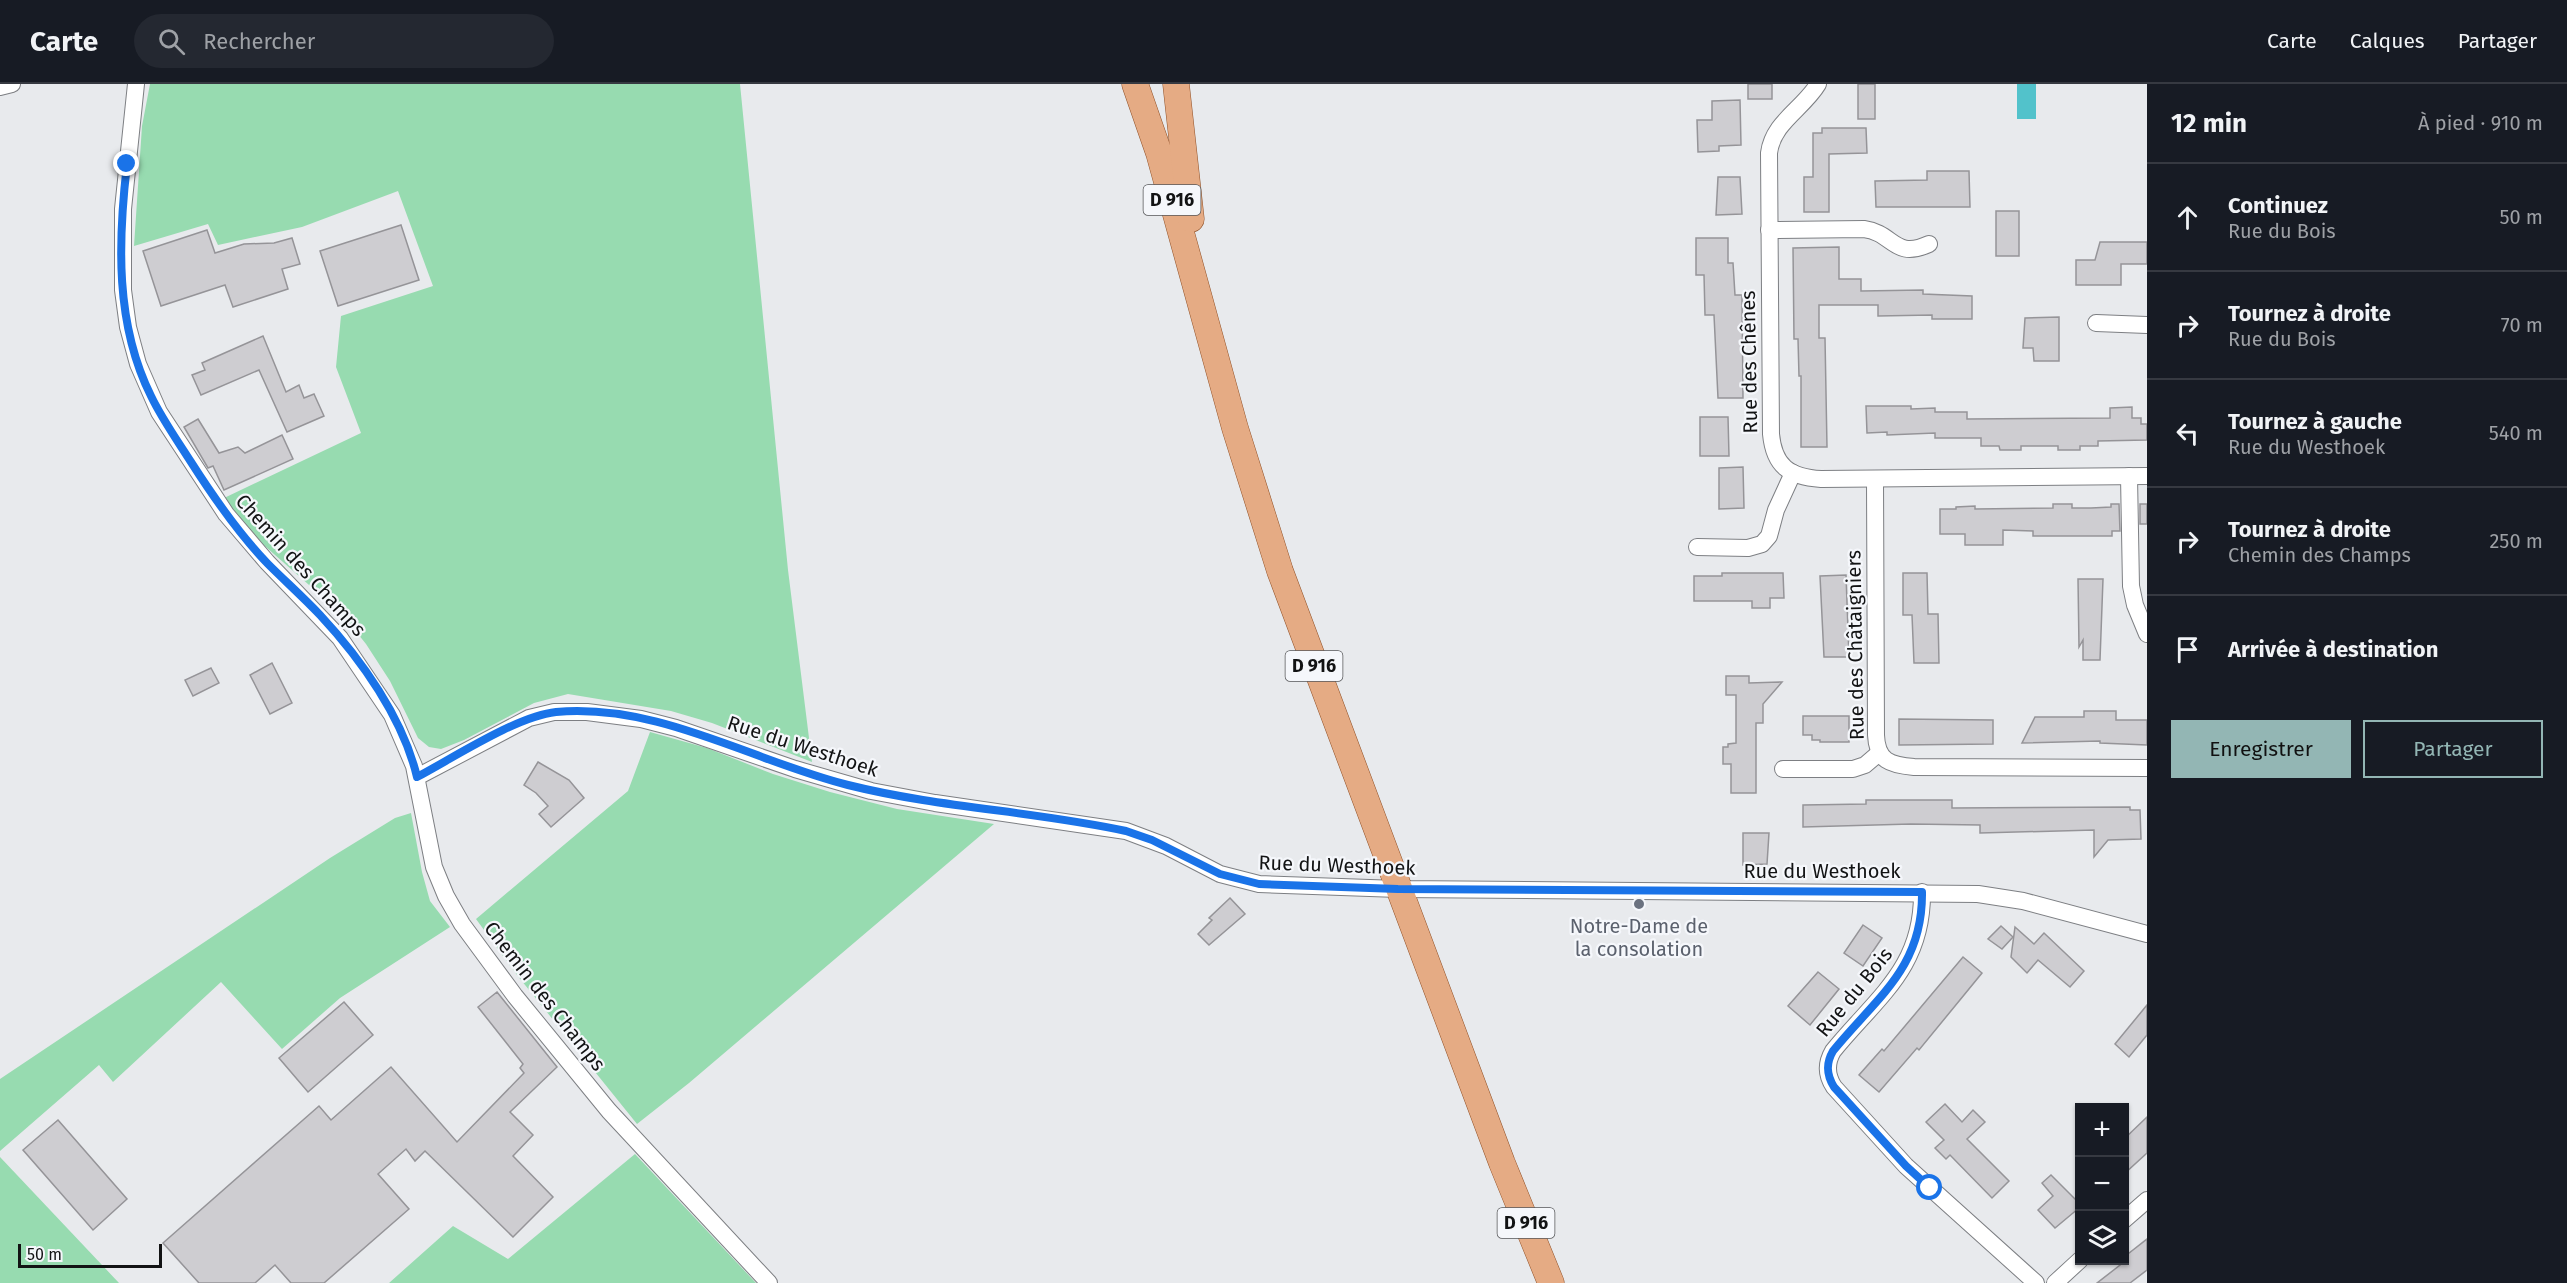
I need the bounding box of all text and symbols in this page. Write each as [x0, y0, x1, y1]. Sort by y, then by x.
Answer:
search box [134, 14, 554, 68]
text: Carte [30, 25, 98, 58]
icon: search [155, 25, 188, 58]
text: Rechercher [203, 28, 315, 55]
text: Carte [2267, 28, 2317, 54]
text: Calques [2350, 28, 2425, 54]
text: Partager [2458, 28, 2537, 54]
text: 12 min [2171, 108, 2247, 139]
text: À pied · 910 m [2418, 111, 2543, 135]
route end [113, 150, 139, 176]
road number: D 916 [1144, 185, 1200, 215]
text: Continuez [2228, 192, 2328, 219]
icon: ahead [2171, 201, 2204, 234]
text: 50 m [2499, 205, 2543, 229]
text: Rue du Bois [2228, 219, 2336, 243]
street label: Rue des Chênes [1736, 290, 1762, 434]
text: Tournez à droite [2228, 300, 2391, 327]
icon: right [2171, 309, 2204, 342]
text: 70 m [2501, 313, 2543, 337]
text: Rue du Bois [2228, 327, 2336, 351]
text: Tournez à gauche [2228, 408, 2402, 435]
icon: left [2171, 417, 2204, 450]
text: 540 m [2489, 421, 2543, 445]
text: Rue du Westhoek [2228, 435, 2385, 459]
street label: Chemin des Champs [231, 489, 371, 641]
text: Tournez à droite [2228, 516, 2391, 543]
icon: right [2171, 525, 2204, 558]
text: 250 m [2489, 529, 2543, 553]
text: Chemin des Champs [2228, 543, 2411, 567]
street label: Rue des Châtaigniers [1841, 550, 1869, 740]
icon: arrive [2171, 633, 2204, 666]
text: Arrivée à destination [2228, 636, 2438, 663]
road number: D 916 [1286, 651, 1342, 681]
street label: Rue du Westhoek [725, 710, 882, 782]
button: Enregistrer [2171, 720, 2351, 778]
button: Partager [2363, 720, 2543, 778]
street label: Rue du Westhoek [1258, 850, 1417, 880]
street label: Rue du Westhoek [1743, 859, 1901, 883]
marker: Notre-Dame de la consolation [1632, 897, 1646, 911]
place label: Notre-Dame de la consolation [1570, 914, 1708, 961]
street label: Chemin des Champs [479, 917, 611, 1075]
street label: Rue du Bois [1811, 943, 1897, 1041]
map controls [2075, 1103, 2129, 1265]
button: + [2075, 1103, 2129, 1157]
button: − [2075, 1157, 2129, 1211]
route start [1916, 1174, 1942, 1200]
road number: D 916 [1498, 1208, 1555, 1238]
button: layers [2075, 1211, 2129, 1265]
scale bar [18, 1241, 162, 1268]
text: 50 m [27, 1245, 62, 1264]

